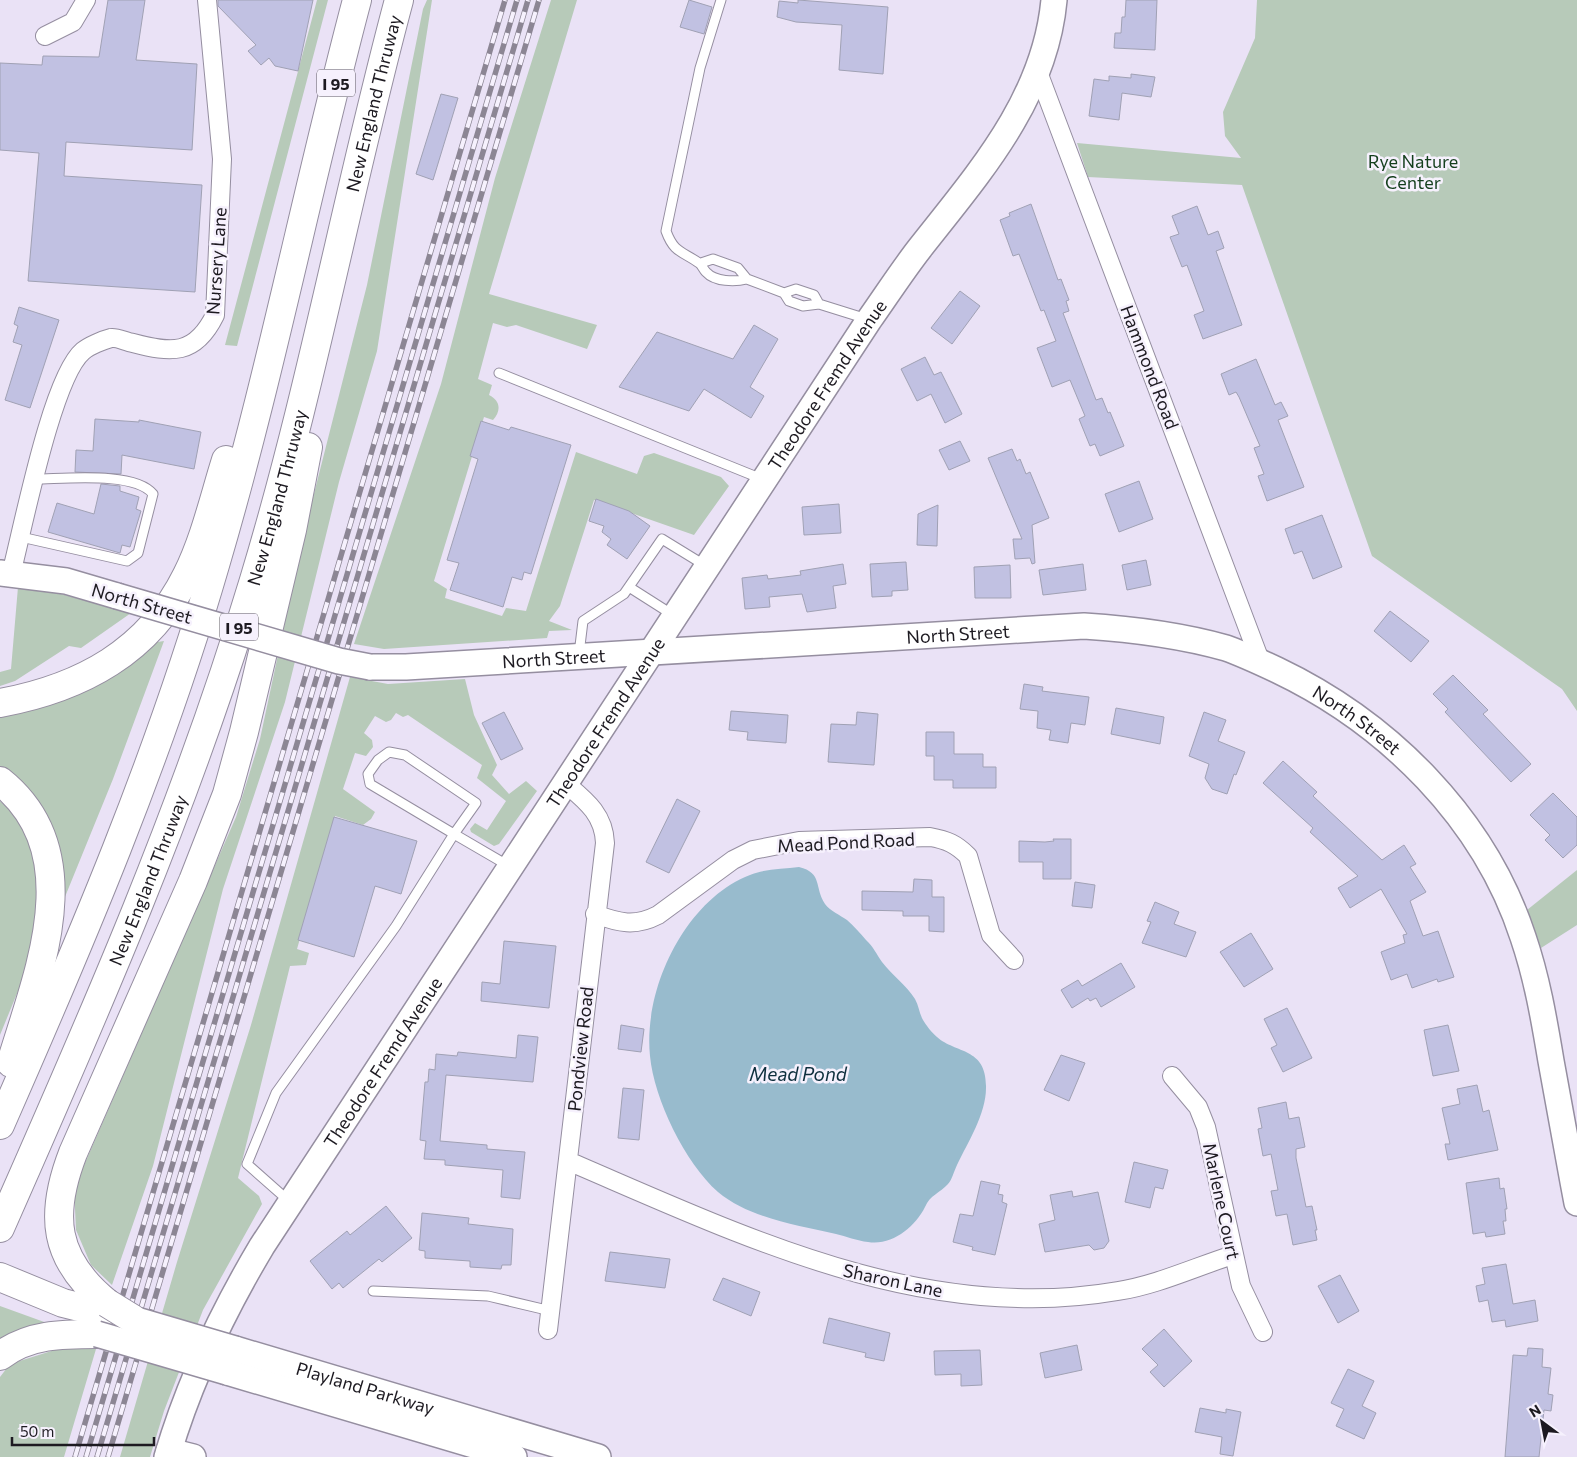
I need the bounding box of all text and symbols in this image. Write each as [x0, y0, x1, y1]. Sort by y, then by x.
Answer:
street label: New England Thruway [341, 12, 406, 194]
road number: I 95 [317, 70, 355, 96]
park label: Rye Nature Center [1368, 150, 1458, 193]
street label: Nursery Lane [201, 207, 231, 315]
street label: Theodore Fremd Avenue [763, 295, 891, 474]
street label: Hammond Road [1116, 302, 1184, 432]
street label: New England Thruway [242, 407, 311, 588]
street label: North Street [89, 578, 195, 628]
road number: I 95 [220, 614, 258, 640]
street label: North Street [906, 620, 1010, 648]
street label: Theodore Fremd Avenue [541, 633, 669, 812]
street label: North Street [501, 644, 606, 672]
street label: North Street [1309, 680, 1405, 759]
street label: New England Thruway [104, 792, 191, 969]
street label: Mead Pond Road [777, 827, 915, 857]
street label: Theodore Fremd Avenue [319, 973, 446, 1151]
street label: Pondview Road [563, 985, 597, 1113]
water label: Mead Pond [749, 1062, 848, 1085]
street label: Marlene Court [1199, 1141, 1245, 1261]
street label: Sharon Lane [841, 1259, 945, 1301]
street label: Playland Parkway [294, 1357, 437, 1419]
north arrow [1517, 1397, 1567, 1447]
text: N [1526, 1401, 1544, 1421]
scale bar [12, 1414, 155, 1446]
text: 50 m [20, 1422, 54, 1440]

